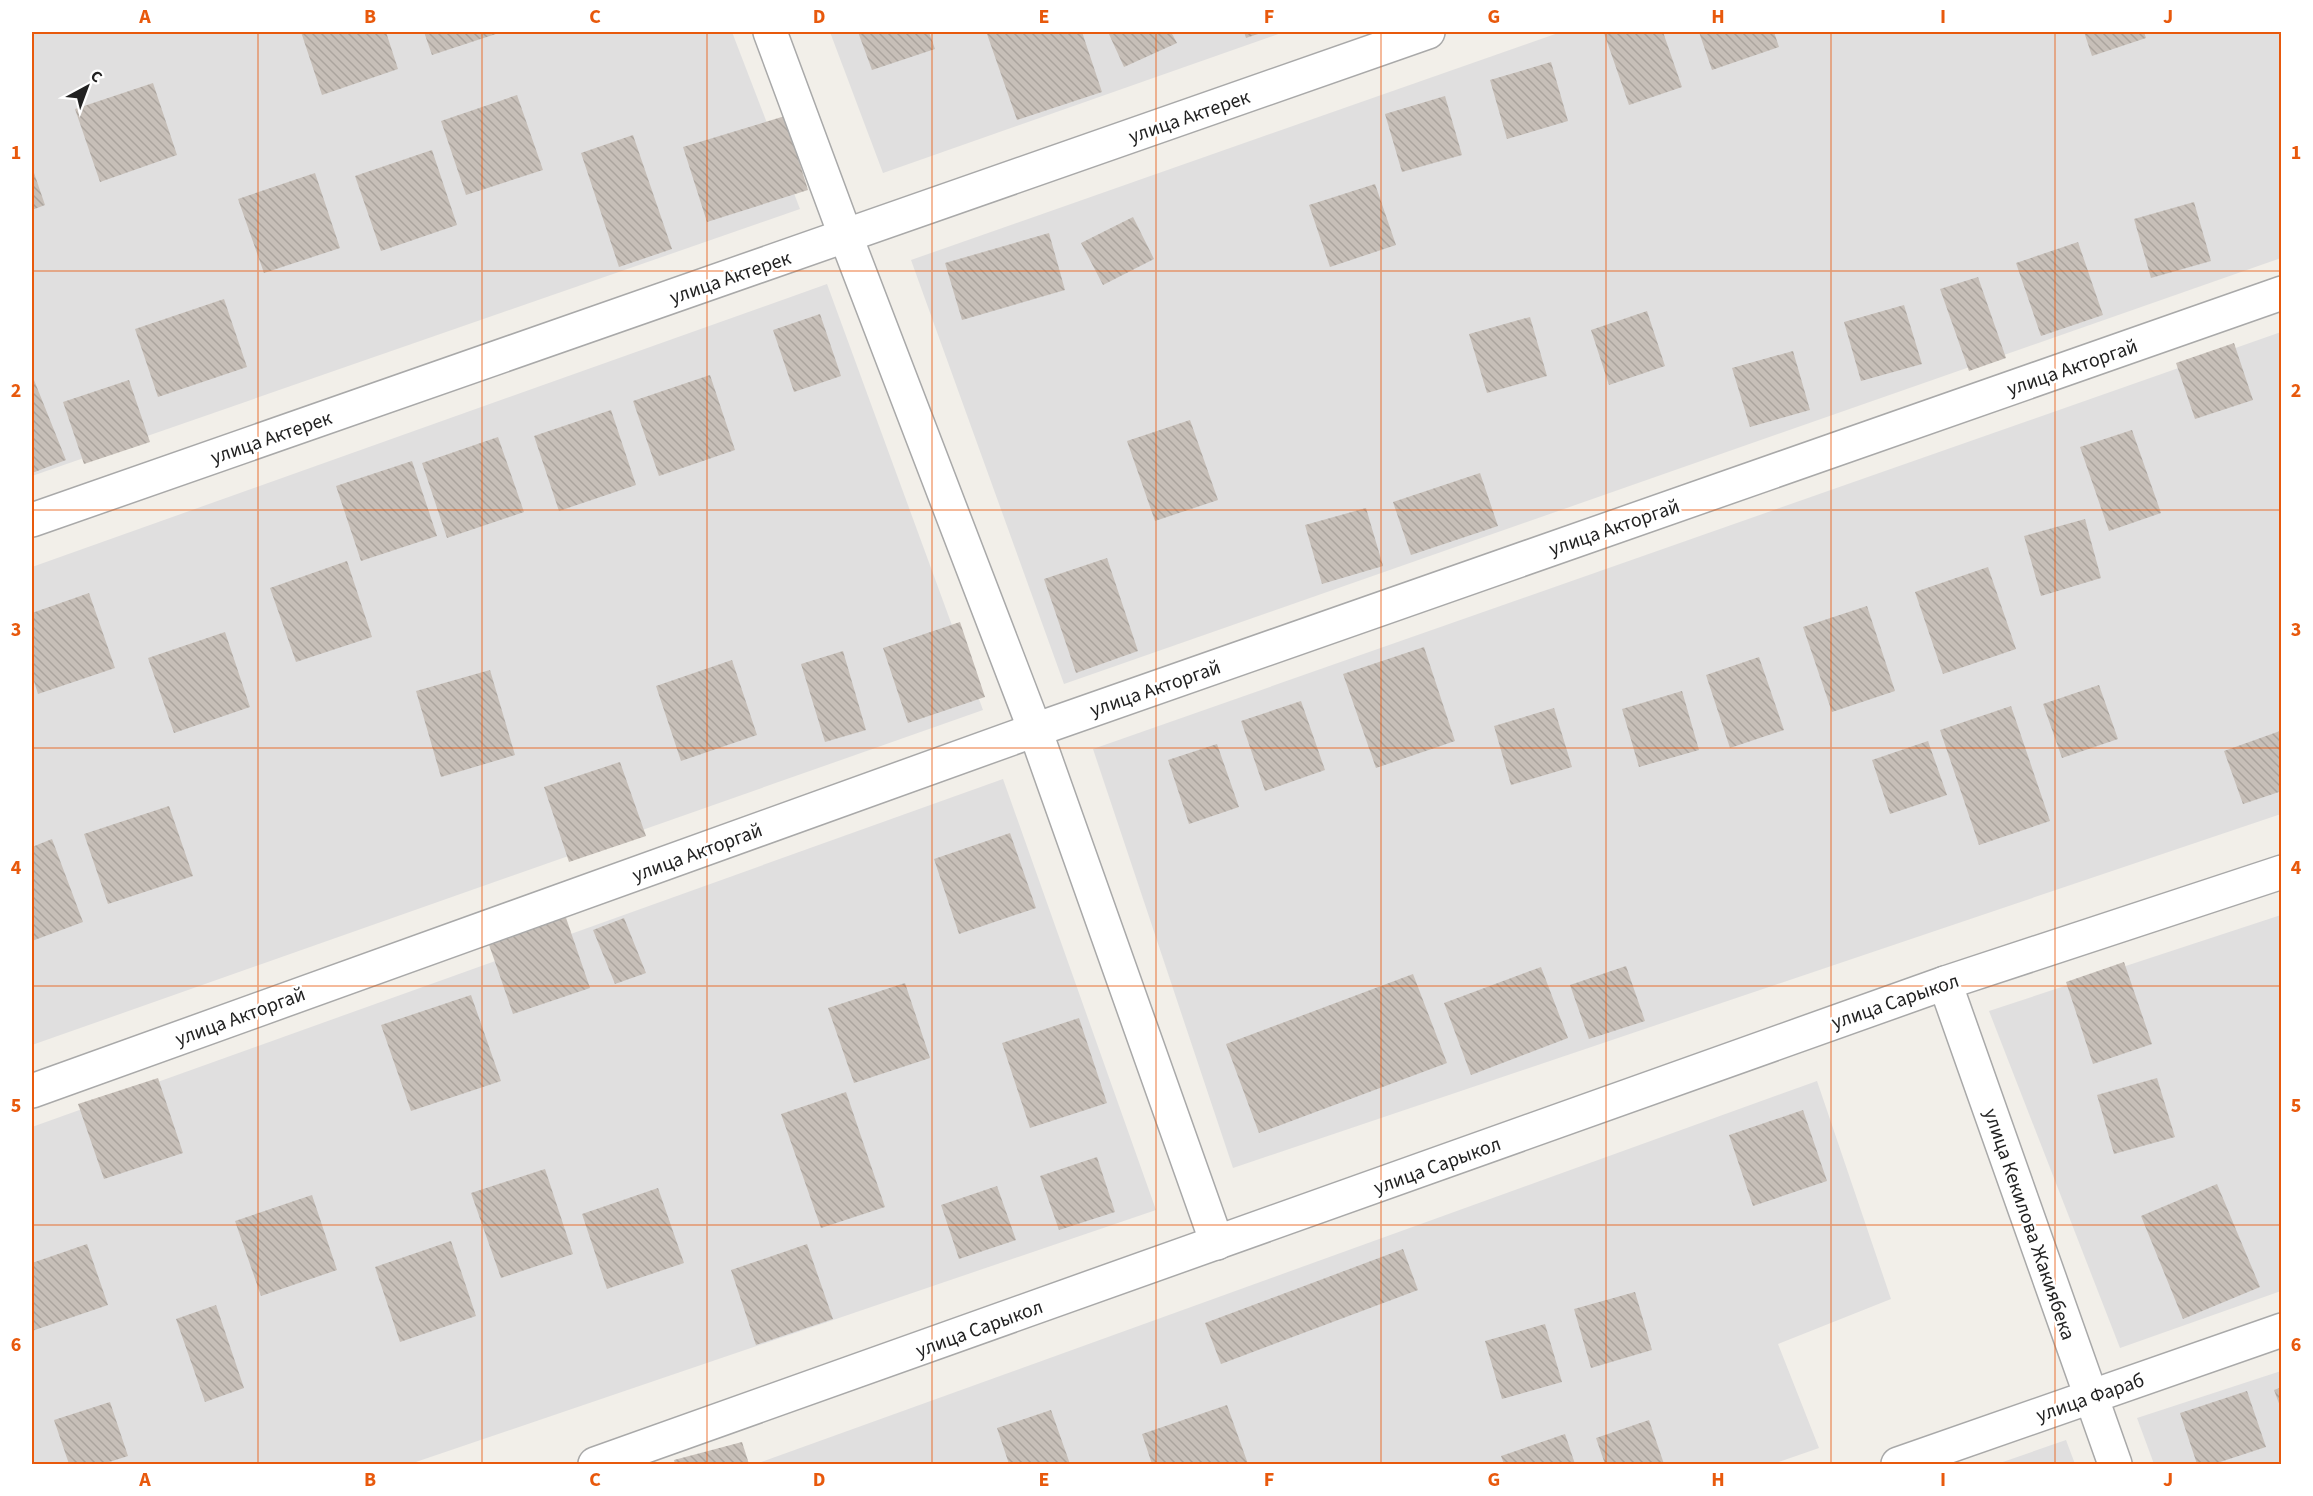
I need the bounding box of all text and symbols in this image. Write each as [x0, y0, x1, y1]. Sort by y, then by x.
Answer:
text: A [138, 3, 151, 31]
text: B [364, 3, 376, 31]
text: C [589, 3, 601, 31]
text: D [813, 3, 825, 31]
text: E [1039, 3, 1049, 31]
text: F [1264, 3, 1274, 31]
text: G [1488, 3, 1500, 31]
text: H [1711, 3, 1725, 31]
text: I [1940, 3, 1946, 31]
text: J [2163, 3, 2173, 31]
north arrow [57, 57, 117, 117]
text: С [85, 65, 107, 88]
street label: улица Актерек [1125, 83, 1254, 151]
text: 1 [11, 139, 21, 167]
text: 1 [2291, 139, 2301, 167]
street label: улица Актерек [666, 244, 795, 312]
street label: улица Акторгай [2003, 332, 2141, 403]
text: 2 [11, 377, 21, 405]
text: 2 [2291, 377, 2301, 405]
street label: улица Актерек [207, 404, 336, 472]
street label: улица Акторгай [1545, 492, 1683, 563]
text: 3 [11, 616, 21, 644]
text: 3 [2291, 616, 2301, 644]
street label: улица Акторгай [1086, 653, 1224, 724]
street label: улица Акторгай [628, 816, 766, 889]
text: 4 [11, 854, 22, 882]
text: 4 [2291, 854, 2302, 882]
street label: улица Сарыкол [1828, 967, 1963, 1037]
street label: улица Акторгай [171, 980, 309, 1053]
text: 5 [11, 1092, 21, 1120]
text: 5 [2291, 1092, 2301, 1120]
street label: улица Кекилова Жакиябека [1976, 1105, 2082, 1344]
street label: улица Сарыкол [1370, 1130, 1505, 1202]
street label: улица Сарыкол [912, 1293, 1047, 1365]
text: 6 [11, 1331, 21, 1359]
text: 6 [2291, 1331, 2301, 1359]
street label: улица Фараб [2033, 1366, 2148, 1430]
text: A [138, 1466, 151, 1494]
text: B [364, 1466, 376, 1494]
text: C [589, 1466, 601, 1494]
text: D [813, 1466, 825, 1494]
text: E [1039, 1466, 1049, 1494]
text: F [1264, 1466, 1274, 1494]
text: G [1488, 1466, 1500, 1494]
text: H [1711, 1466, 1725, 1494]
text: I [1940, 1466, 1946, 1494]
text: J [2163, 1466, 2173, 1494]

